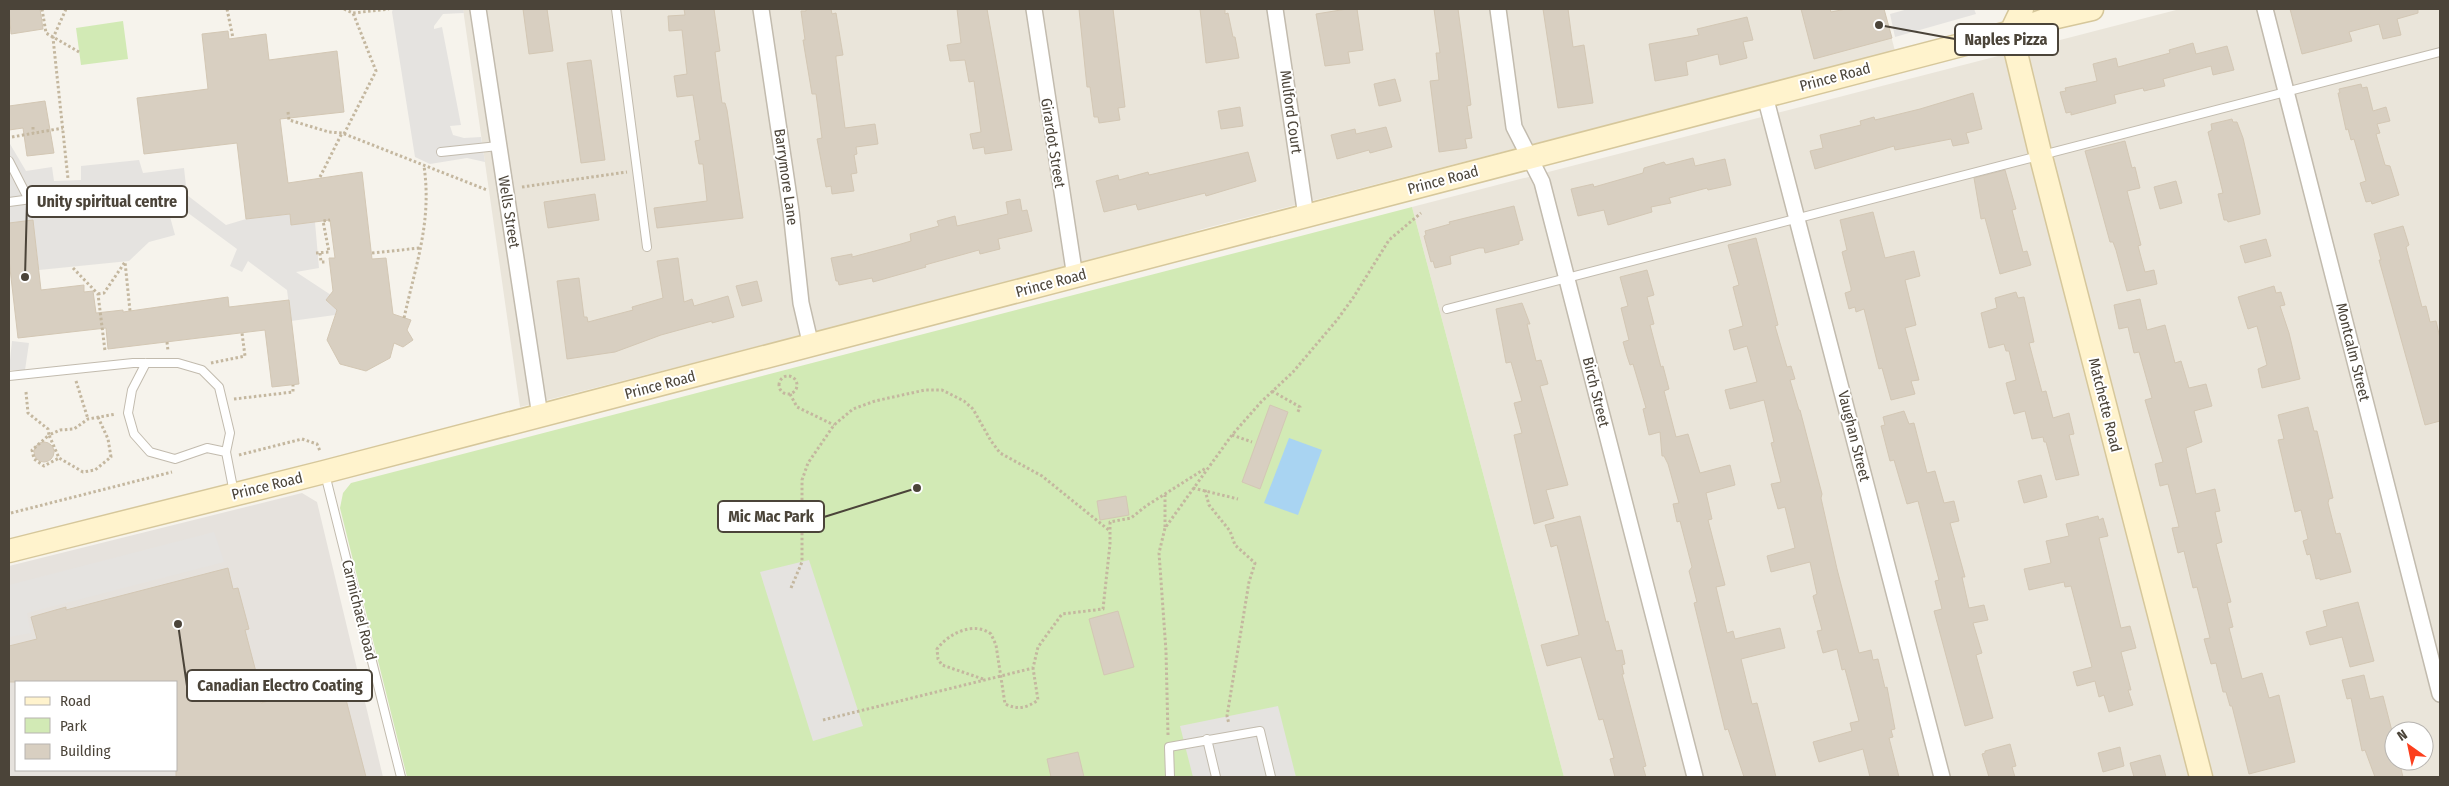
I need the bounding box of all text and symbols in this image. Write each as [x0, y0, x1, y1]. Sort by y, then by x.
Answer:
callout: Naples Pizza [1955, 24, 2058, 55]
text: Naples Pizza [1965, 30, 2048, 49]
street label: Prince Road [1798, 59, 1872, 95]
street label: Mulford Court [1276, 69, 1306, 155]
street label: Girardot Street [1037, 97, 1069, 189]
street label: Barrymore Lane [770, 128, 802, 226]
street label: Prince Road [1406, 162, 1480, 198]
street label: Wells Street [494, 174, 524, 250]
callout: Unity spiritual centre [27, 186, 187, 217]
text: Unity spiritual centre [37, 192, 177, 211]
street label: Prince Road [1014, 265, 1088, 301]
street label: Montcalm Street [2332, 301, 2374, 403]
street label: Birch Street [1579, 355, 1613, 429]
street label: Matchette Road [2085, 356, 2125, 454]
street label: Prince Road [623, 367, 697, 403]
street label: Vaughan Street [1834, 389, 1874, 483]
street label: Prince Road [230, 468, 304, 504]
callout: Mic Mac Park [718, 501, 824, 532]
text: Mic Mac Park [728, 507, 815, 526]
street label: Carmichael Road [338, 558, 380, 662]
callout: Canadian Electro Coating [187, 670, 372, 701]
text: Canadian Electro Coating [197, 676, 363, 695]
legend [15, 681, 178, 771]
text: Road [60, 692, 91, 710]
text: Park [60, 717, 87, 735]
north arrow [2384, 721, 2434, 771]
text: N [2394, 726, 2410, 745]
text: Building [60, 742, 111, 760]

